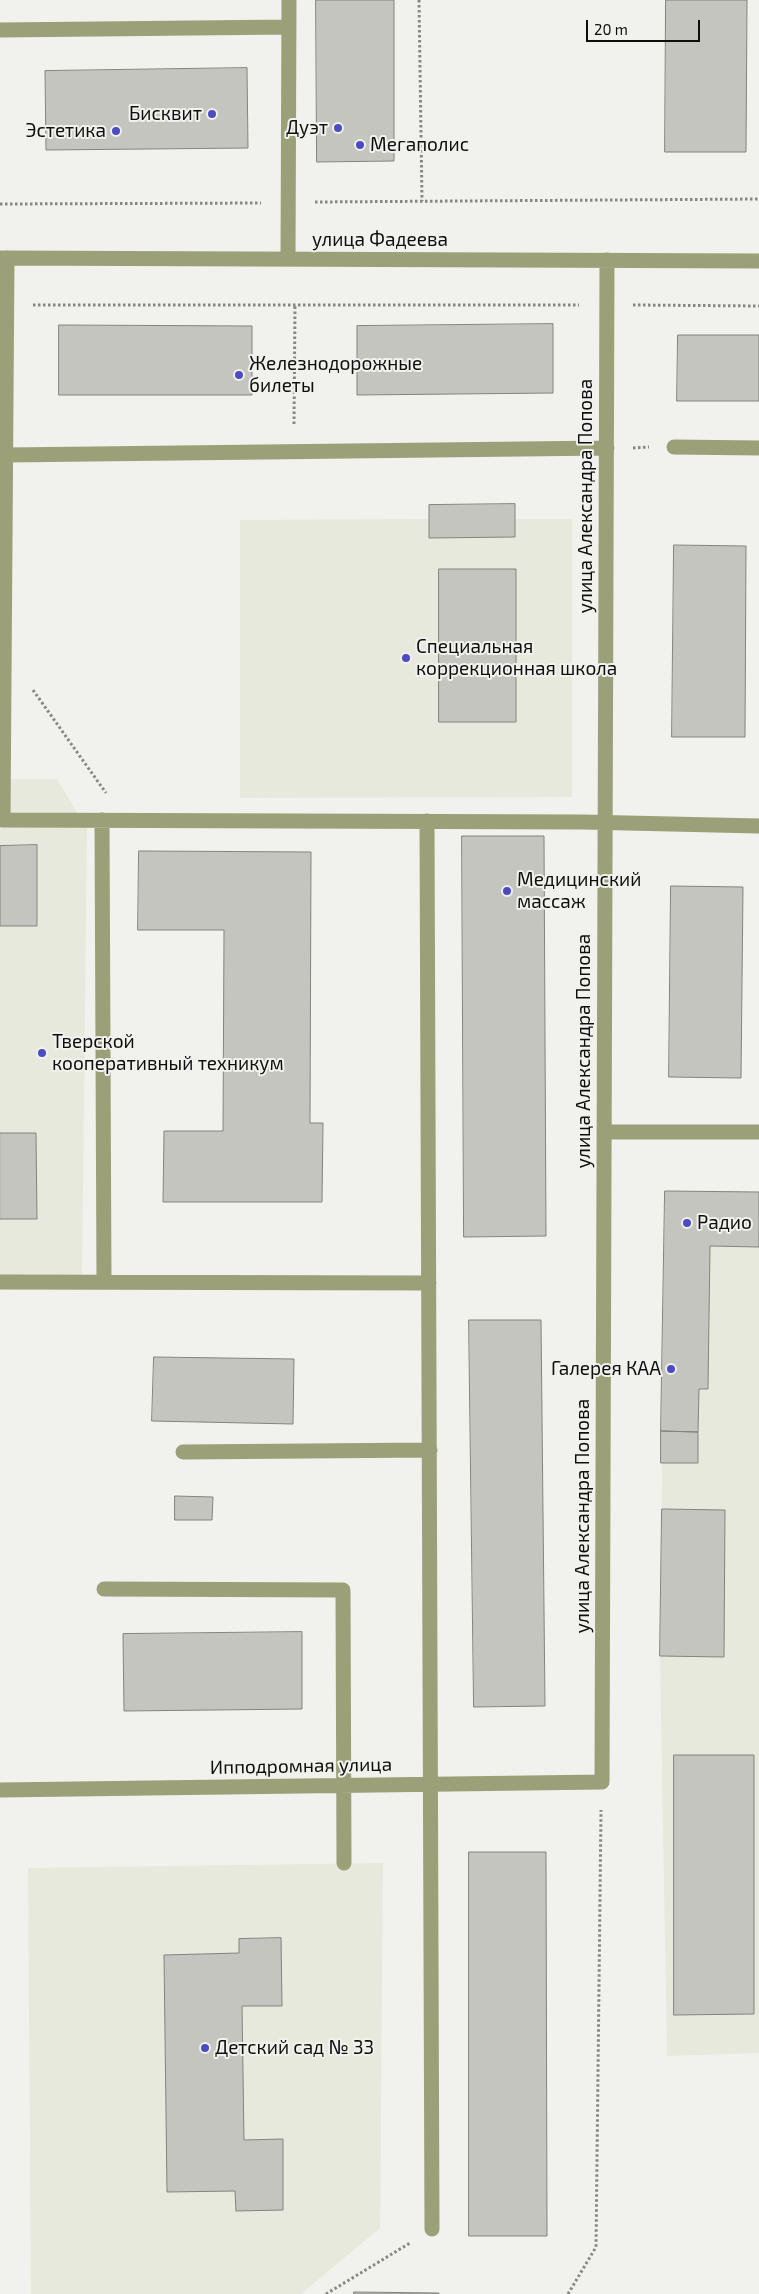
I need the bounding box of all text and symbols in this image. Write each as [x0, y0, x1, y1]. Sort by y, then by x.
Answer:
scale bar [589, 10, 703, 42]
text: 20 m [594, 20, 628, 38]
place label: Бисквит [129, 103, 202, 125]
marker: Бисквит [206, 108, 218, 120]
place label: Дуэт [286, 117, 328, 139]
place label: Эстетика [26, 120, 106, 142]
marker: Дуэт [332, 122, 344, 134]
marker: Эстетика [110, 125, 122, 137]
place label: Мегаполис [370, 134, 469, 156]
marker: Мегаполис [354, 139, 366, 151]
street label: улица Фадеева [312, 229, 448, 251]
place label: Железнодорожные билеты [249, 353, 422, 397]
marker: Железнодорожные билеты [233, 369, 245, 381]
street label: улица Александра Попова [575, 379, 597, 613]
place label: Специальная коррекционная школа [416, 636, 617, 680]
marker: Специальная коррекционная школа [400, 652, 412, 664]
place label: Медицинский массаж [517, 869, 641, 913]
marker: Медицинский массаж [501, 885, 513, 897]
street label: улица Александра Попова [573, 934, 595, 1168]
place label: Тверской кооперативный техникум [52, 1031, 284, 1075]
marker: Тверской кооперативный техникум [36, 1047, 48, 1059]
place label: Радио [697, 1212, 752, 1234]
marker: Радио [681, 1217, 693, 1229]
place label: Галерея КАА [551, 1358, 661, 1380]
marker: Галерея КАА [665, 1363, 677, 1375]
street label: улица Александра Попова [572, 1399, 594, 1633]
street label: Ипподромная улица [210, 1753, 392, 1779]
place label: Детский сад № 33 [215, 2037, 374, 2059]
marker: Детский сад № 33 [199, 2042, 211, 2054]

